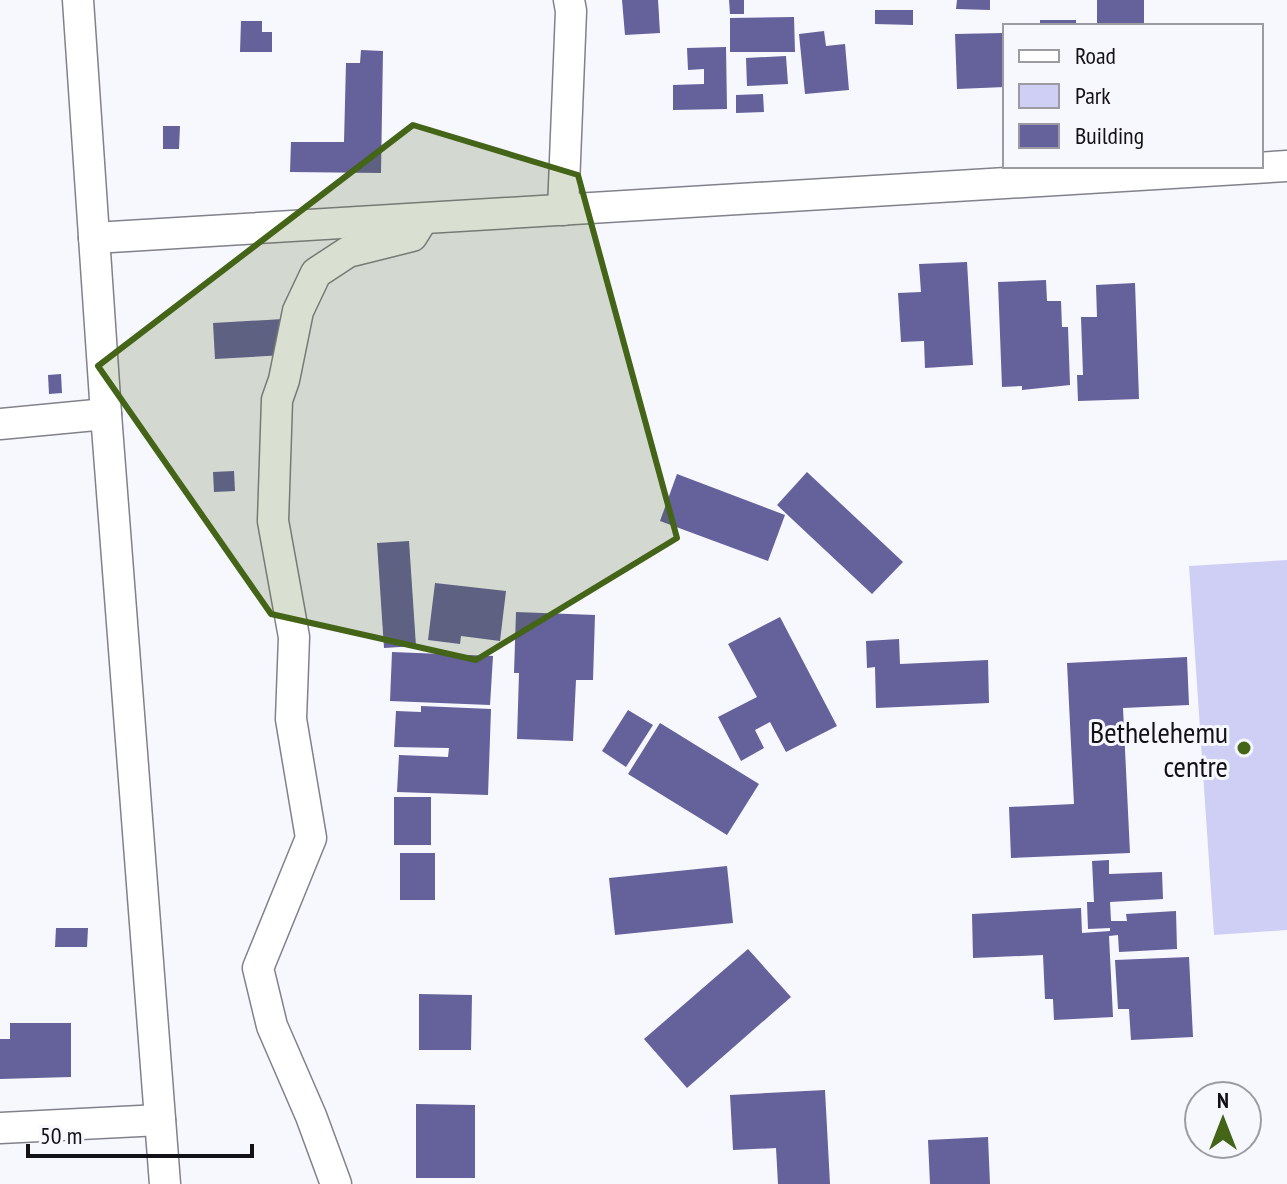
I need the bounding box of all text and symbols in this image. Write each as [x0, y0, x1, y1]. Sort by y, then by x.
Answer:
legend [1003, 24, 1263, 168]
text: Road [1075, 40, 1116, 71]
text: Park [1075, 80, 1111, 111]
text: Building [1075, 120, 1144, 151]
place label: Bethelehemu centre [1090, 712, 1228, 785]
marker: Bethelehemu centre [1235, 739, 1253, 757]
north arrow [1183, 1080, 1263, 1160]
text: N [1217, 1086, 1229, 1114]
scale bar [28, 1108, 252, 1158]
text: 50 m [40, 1120, 82, 1151]

